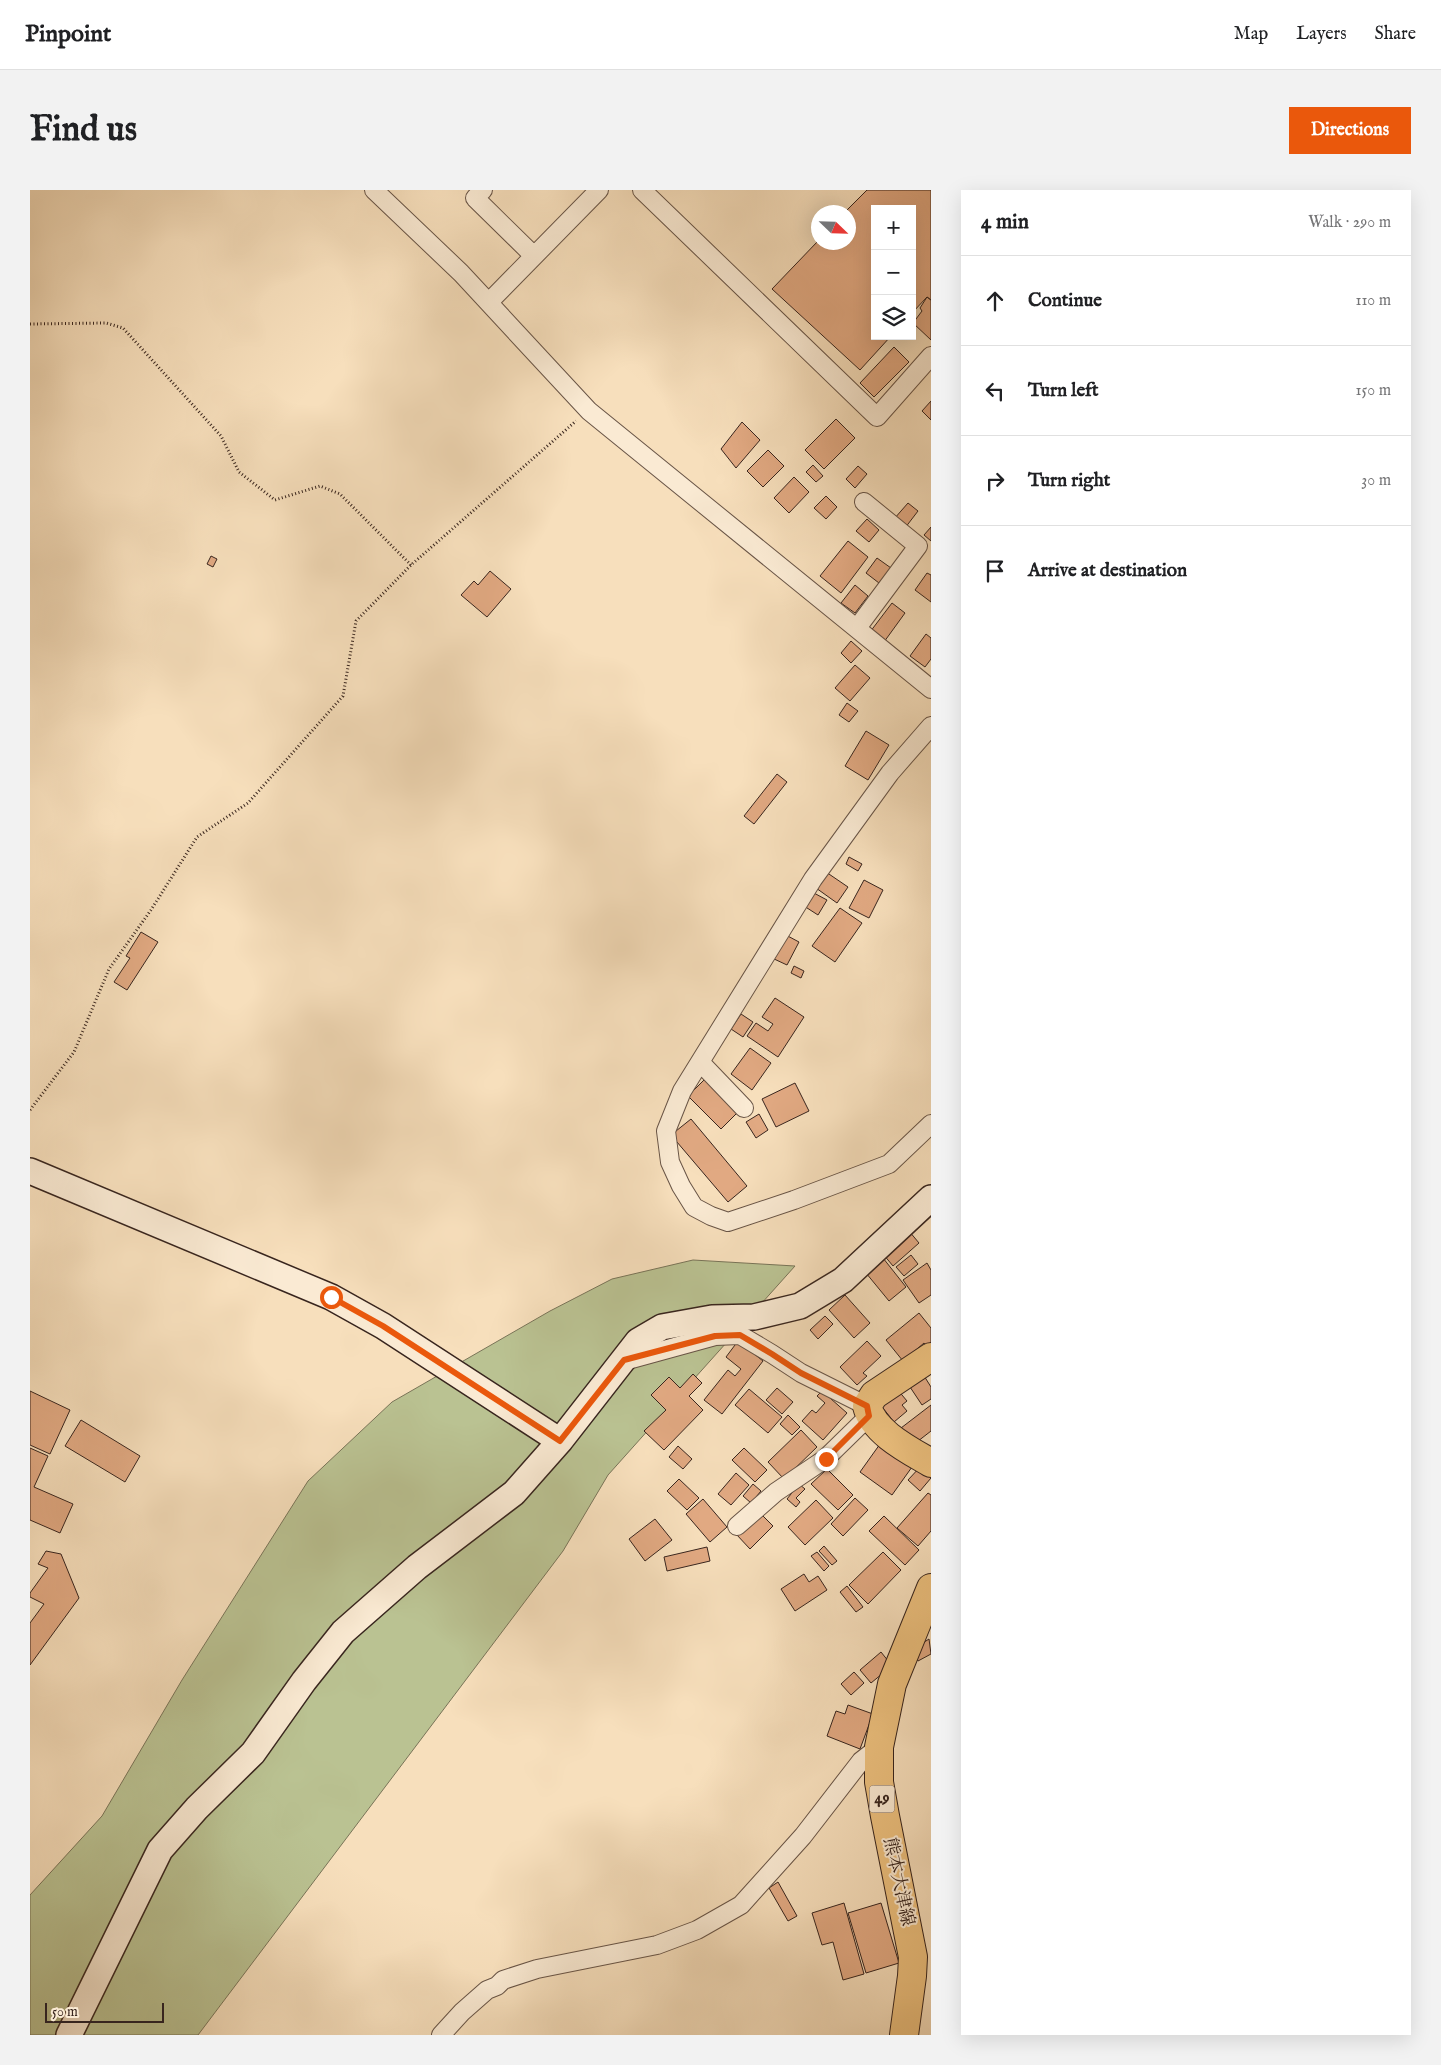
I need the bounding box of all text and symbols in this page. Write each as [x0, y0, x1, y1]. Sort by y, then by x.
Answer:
text: Pinpoint [25, 19, 111, 50]
text: Map [1234, 23, 1268, 46]
text: Layers [1296, 23, 1347, 46]
text: Share [1375, 23, 1416, 46]
button: Directions [1289, 107, 1411, 154]
text: Find us [30, 108, 137, 153]
north arrow [811, 205, 856, 250]
map controls [871, 205, 916, 340]
button: + [871, 205, 916, 250]
text: 4 min [981, 209, 1029, 236]
text: Walk · 290 m [1308, 213, 1391, 233]
button: − [871, 250, 916, 295]
icon: ahead [981, 287, 1009, 315]
text: Continue [1028, 289, 1102, 313]
text: 110 m [1355, 291, 1391, 311]
button: layers [871, 295, 916, 340]
icon: left [981, 377, 1009, 405]
text: Turn left [1028, 379, 1099, 403]
text: 150 m [1356, 381, 1391, 401]
icon: right [981, 467, 1009, 495]
text: Turn right [1028, 469, 1110, 493]
text: 30 m [1361, 471, 1391, 491]
icon: arrive [981, 557, 1009, 585]
text: Arrive at destination [1028, 559, 1187, 583]
route start [320, 1286, 343, 1309]
route end [815, 1448, 838, 1471]
road number: 49 [870, 1786, 894, 1812]
street label: 熊本大津線 [877, 1836, 919, 1928]
scale bar [45, 2000, 164, 2023]
text: 50 m [52, 2003, 78, 2021]

